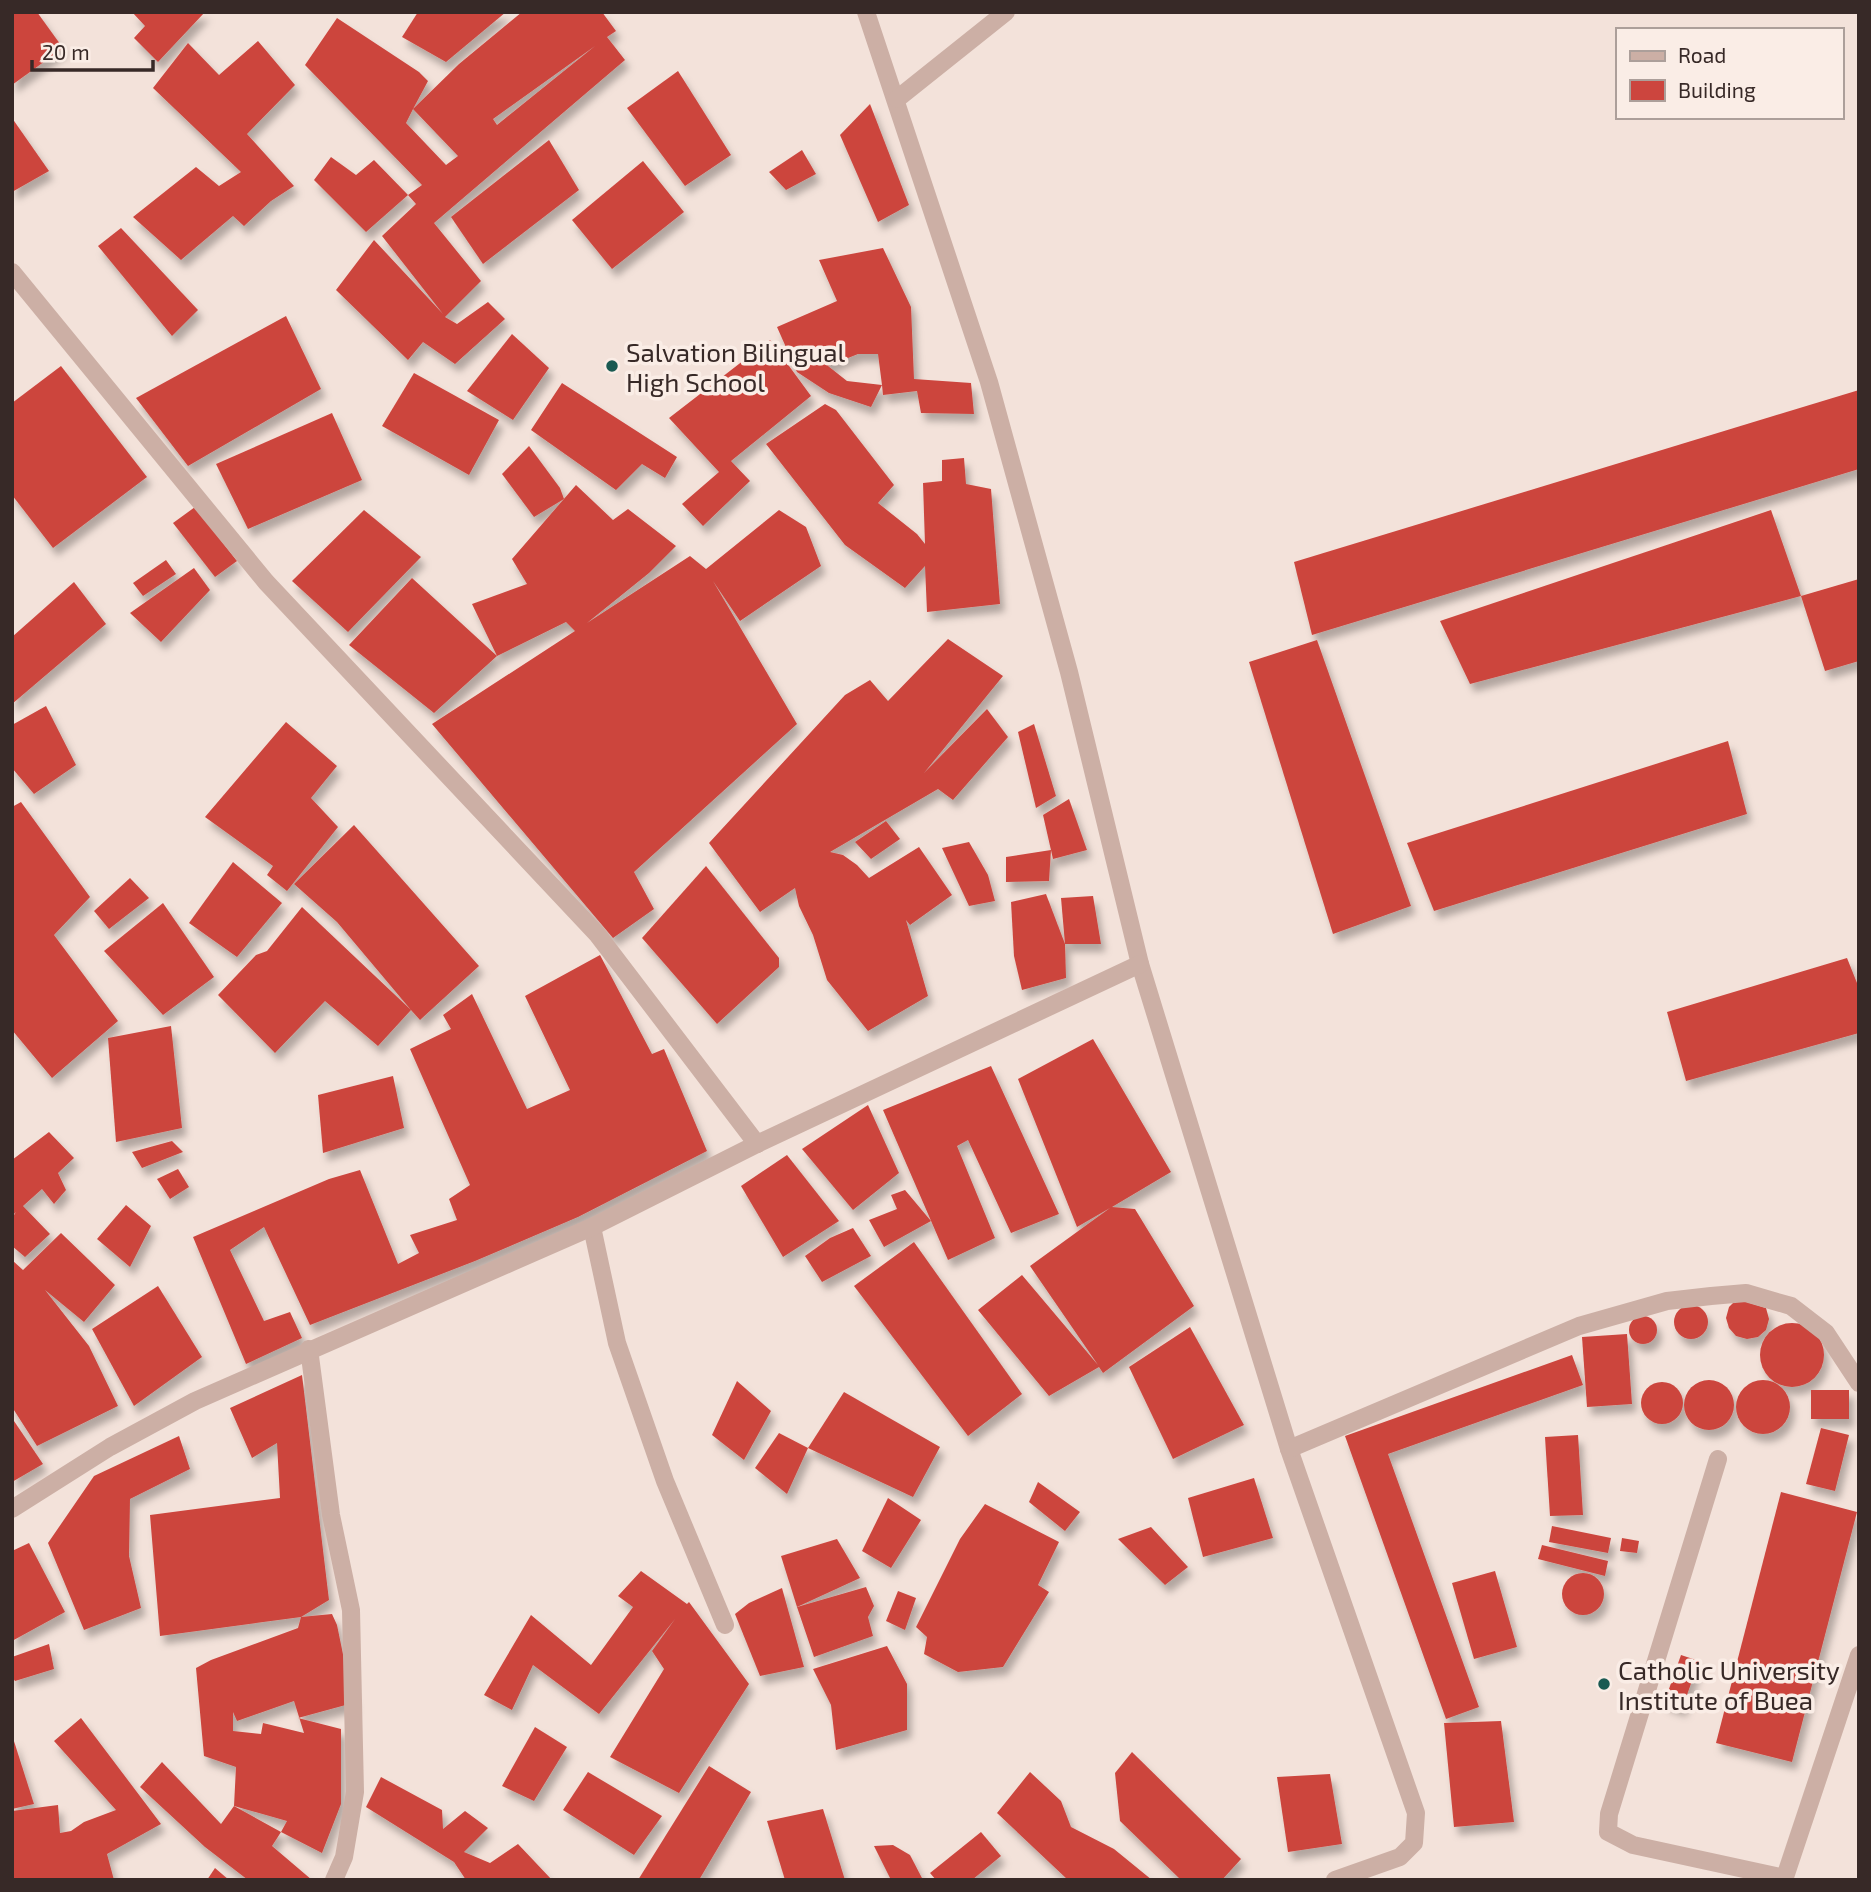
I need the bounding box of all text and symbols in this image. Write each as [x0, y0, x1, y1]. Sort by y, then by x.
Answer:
scale bar [32, 28, 152, 72]
legend [1616, 28, 1843, 119]
text: 20 m [42, 39, 90, 64]
text: Road [1678, 42, 1726, 67]
text: Building [1678, 77, 1756, 102]
place label: Salvation Bilingual High School [626, 336, 845, 397]
marker: Salvation Bilingual High School [604, 358, 620, 374]
place label: Catholic University Institute of Buea [1618, 1654, 1840, 1715]
marker: Catholic University Institute of Buea [1596, 1676, 1612, 1692]

